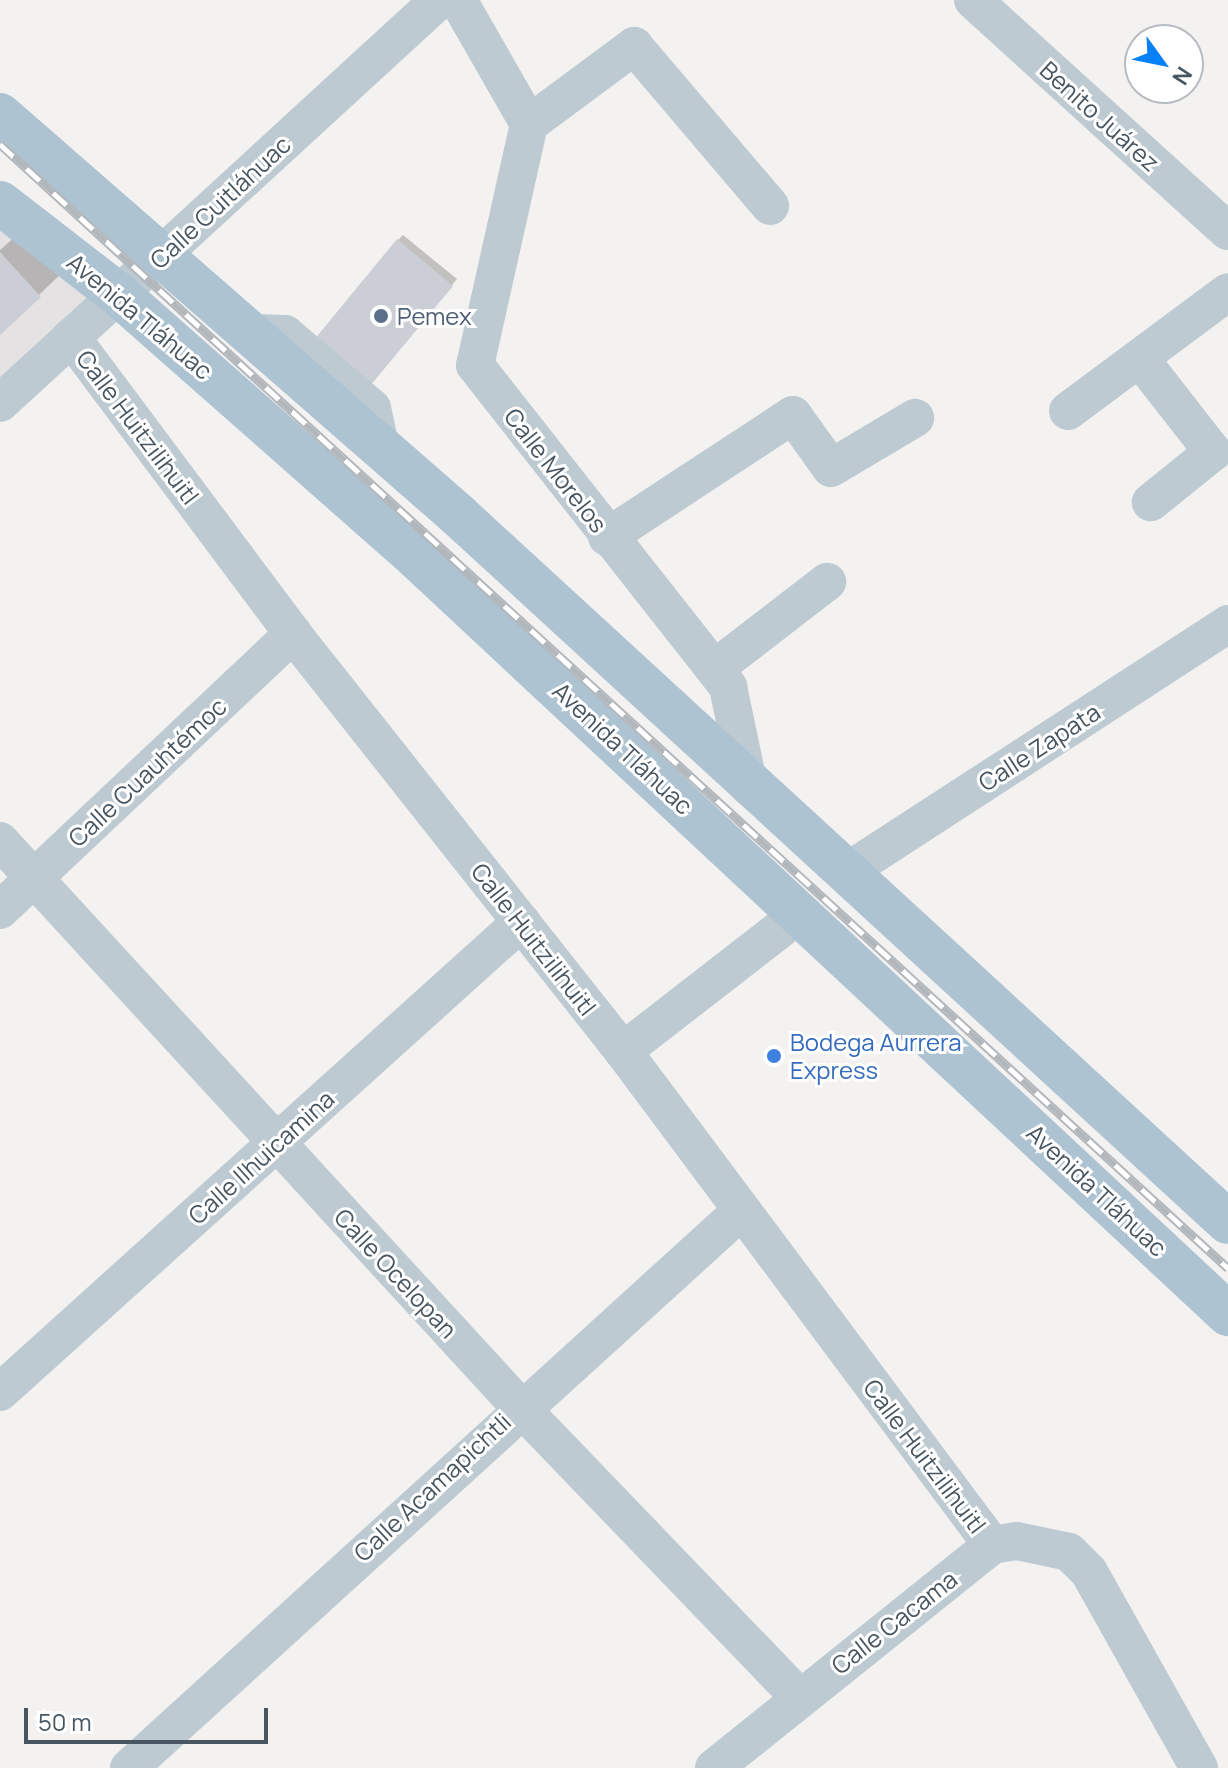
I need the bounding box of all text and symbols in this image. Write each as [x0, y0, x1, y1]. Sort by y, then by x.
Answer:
north arrow [1124, 24, 1204, 104]
street label: Benito Juárez [1035, 55, 1165, 177]
text: N [1166, 61, 1199, 91]
street label: Calle Cuitláhuac [144, 130, 296, 274]
street label: Avenida Tláhuac [62, 247, 218, 385]
place label: Pemex [397, 302, 472, 330]
marker: Pemex [372, 307, 390, 325]
street label: Calle Huitzilihuitl [71, 344, 205, 510]
street label: Calle Morelos [499, 402, 613, 538]
street label: Avenida Tláhuac [547, 676, 699, 820]
street label: Calle Cuauhtémoc [62, 692, 232, 852]
street label: Calle Zapata [973, 697, 1105, 797]
street label: Calle Huitzilihuitl [466, 857, 602, 1021]
place label: Bodega Aurrera Express [790, 1028, 962, 1084]
marker: Bodega Aurrera Express [765, 1047, 783, 1065]
street label: Calle Ilhuicamina [182, 1084, 340, 1230]
street label: Avenida Tláhuac [1021, 1118, 1173, 1262]
street label: Calle Ocelopan [329, 1202, 463, 1344]
street label: Calle Huitzilihuitl [858, 1373, 992, 1539]
street label: Calle Acamapichtli [348, 1407, 516, 1567]
street label: Calle Cacama [826, 1564, 962, 1680]
scale bar [28, 1692, 272, 1742]
text: 50 m [38, 1705, 92, 1738]

